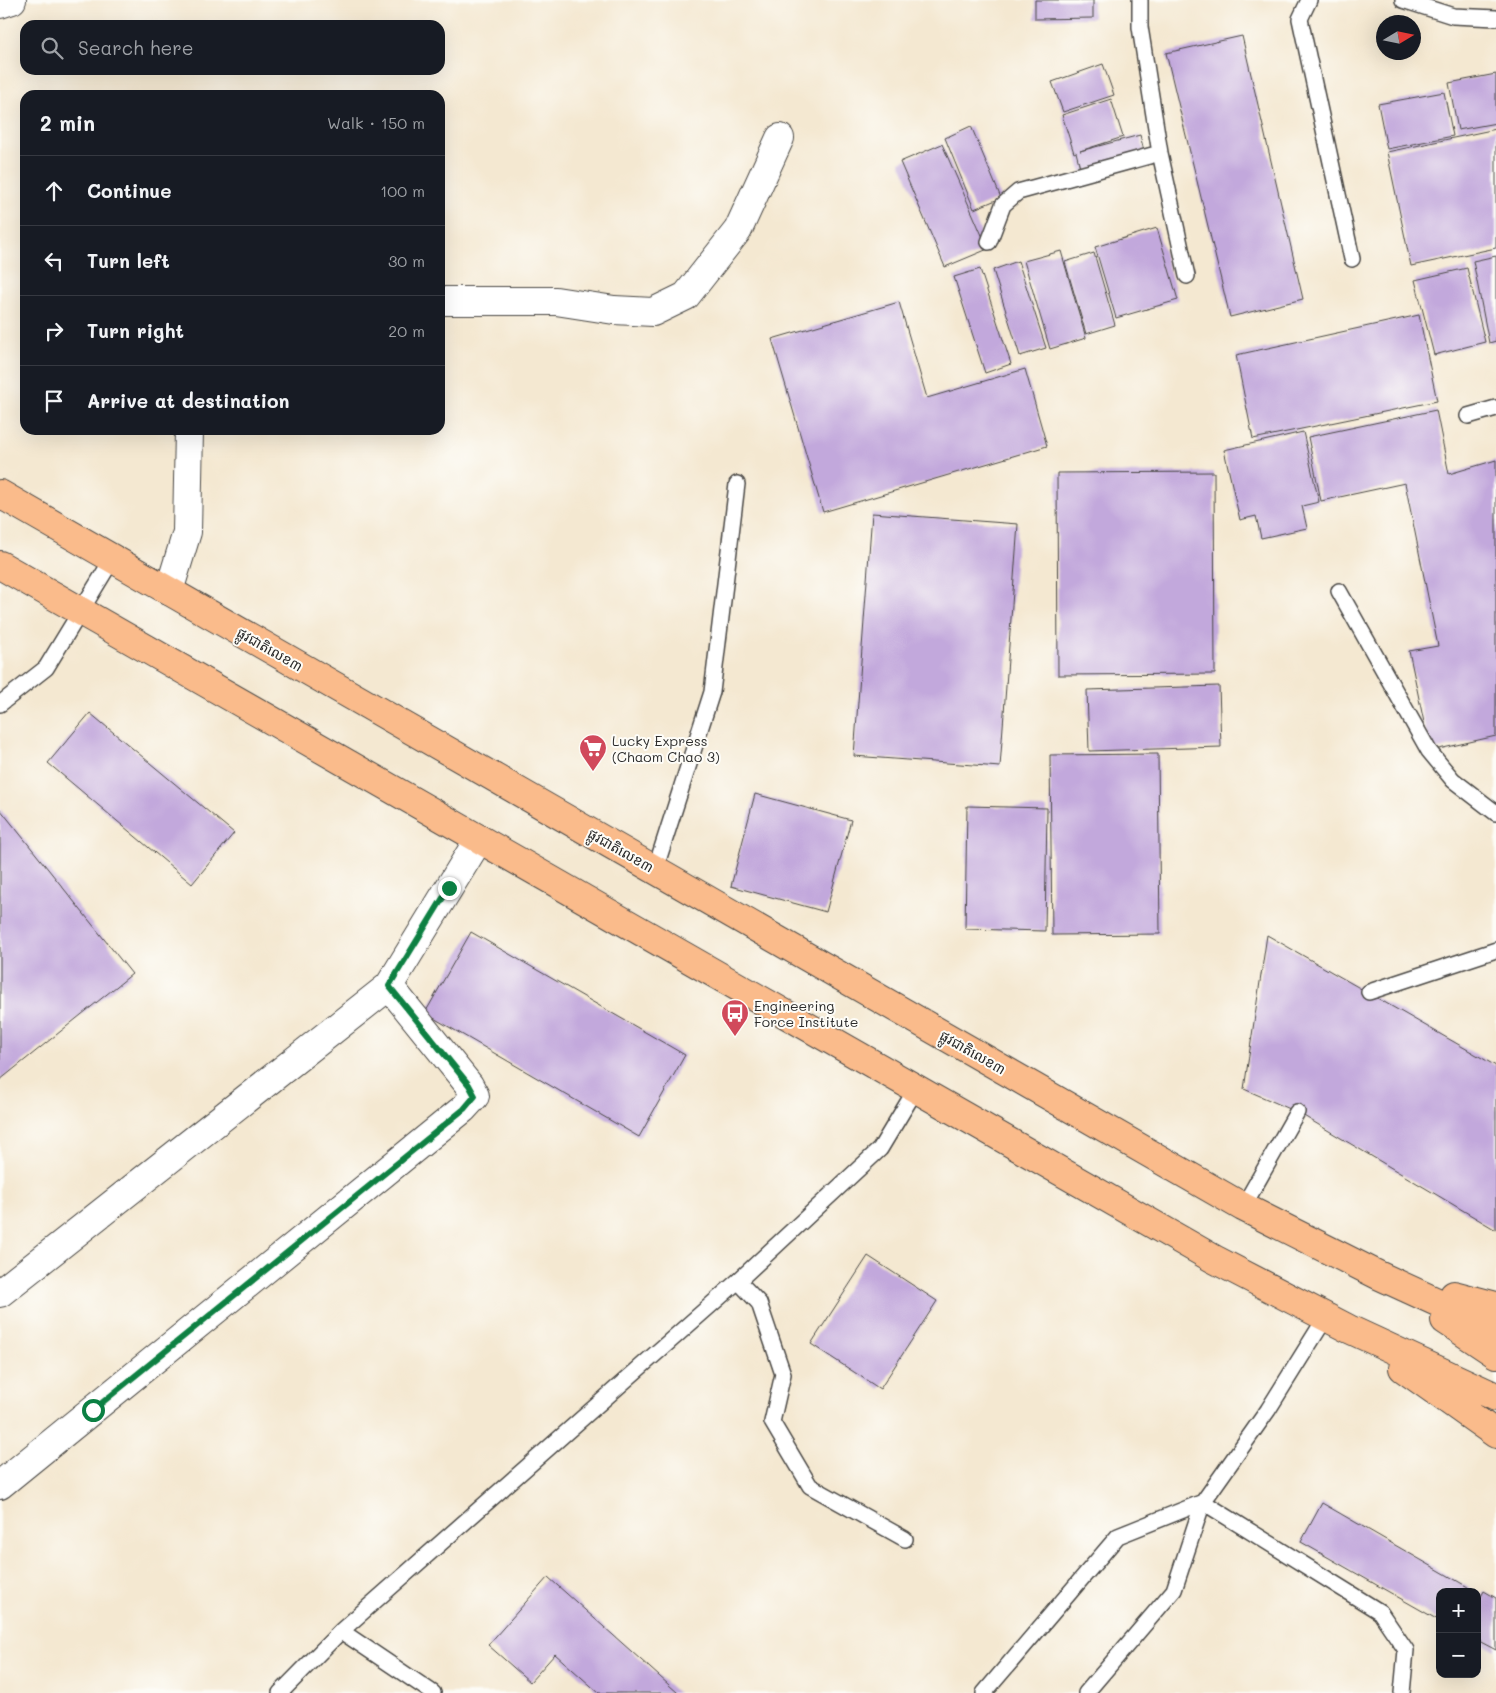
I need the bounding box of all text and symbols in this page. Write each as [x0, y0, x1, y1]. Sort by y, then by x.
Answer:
north arrow [1376, 15, 1421, 60]
search box [20, 20, 445, 75]
icon: search [38, 34, 66, 62]
text: Search here [78, 35, 194, 60]
text: 2 min [40, 109, 95, 136]
text: Walk · 150 m [327, 112, 425, 133]
icon: ahead [40, 177, 68, 205]
text: Continue [87, 178, 172, 203]
text: 100 m [380, 180, 425, 201]
icon: left [40, 247, 68, 275]
text: Turn left [87, 248, 170, 273]
text: 30 m [388, 250, 425, 271]
icon: right [40, 317, 68, 345]
text: Turn right [87, 318, 184, 343]
text: 20 m [388, 320, 425, 341]
icon: arrive [40, 387, 68, 415]
text: Arrive at destination [87, 388, 290, 413]
street label: ផ្លូវជាតិលេខ៣ [232, 622, 306, 678]
place label: Lucky Express (Chaom Chao 3) [612, 731, 720, 766]
supermarket icon: Lucky Express (Chaom Chao 3) [578, 733, 608, 772]
street label: ផ្លូវជាតិលេខ៣ [583, 823, 657, 879]
route end [438, 877, 461, 900]
place label: Engineering Force Institute [754, 996, 858, 1031]
bus stop icon: Engineering Force Institute [720, 998, 750, 1037]
street label: ផ្លូវជាតិលេខ៣ [935, 1025, 1009, 1081]
route start [82, 1399, 105, 1422]
map controls [1436, 1588, 1481, 1678]
button: + [1436, 1588, 1481, 1633]
button: − [1436, 1633, 1481, 1678]

